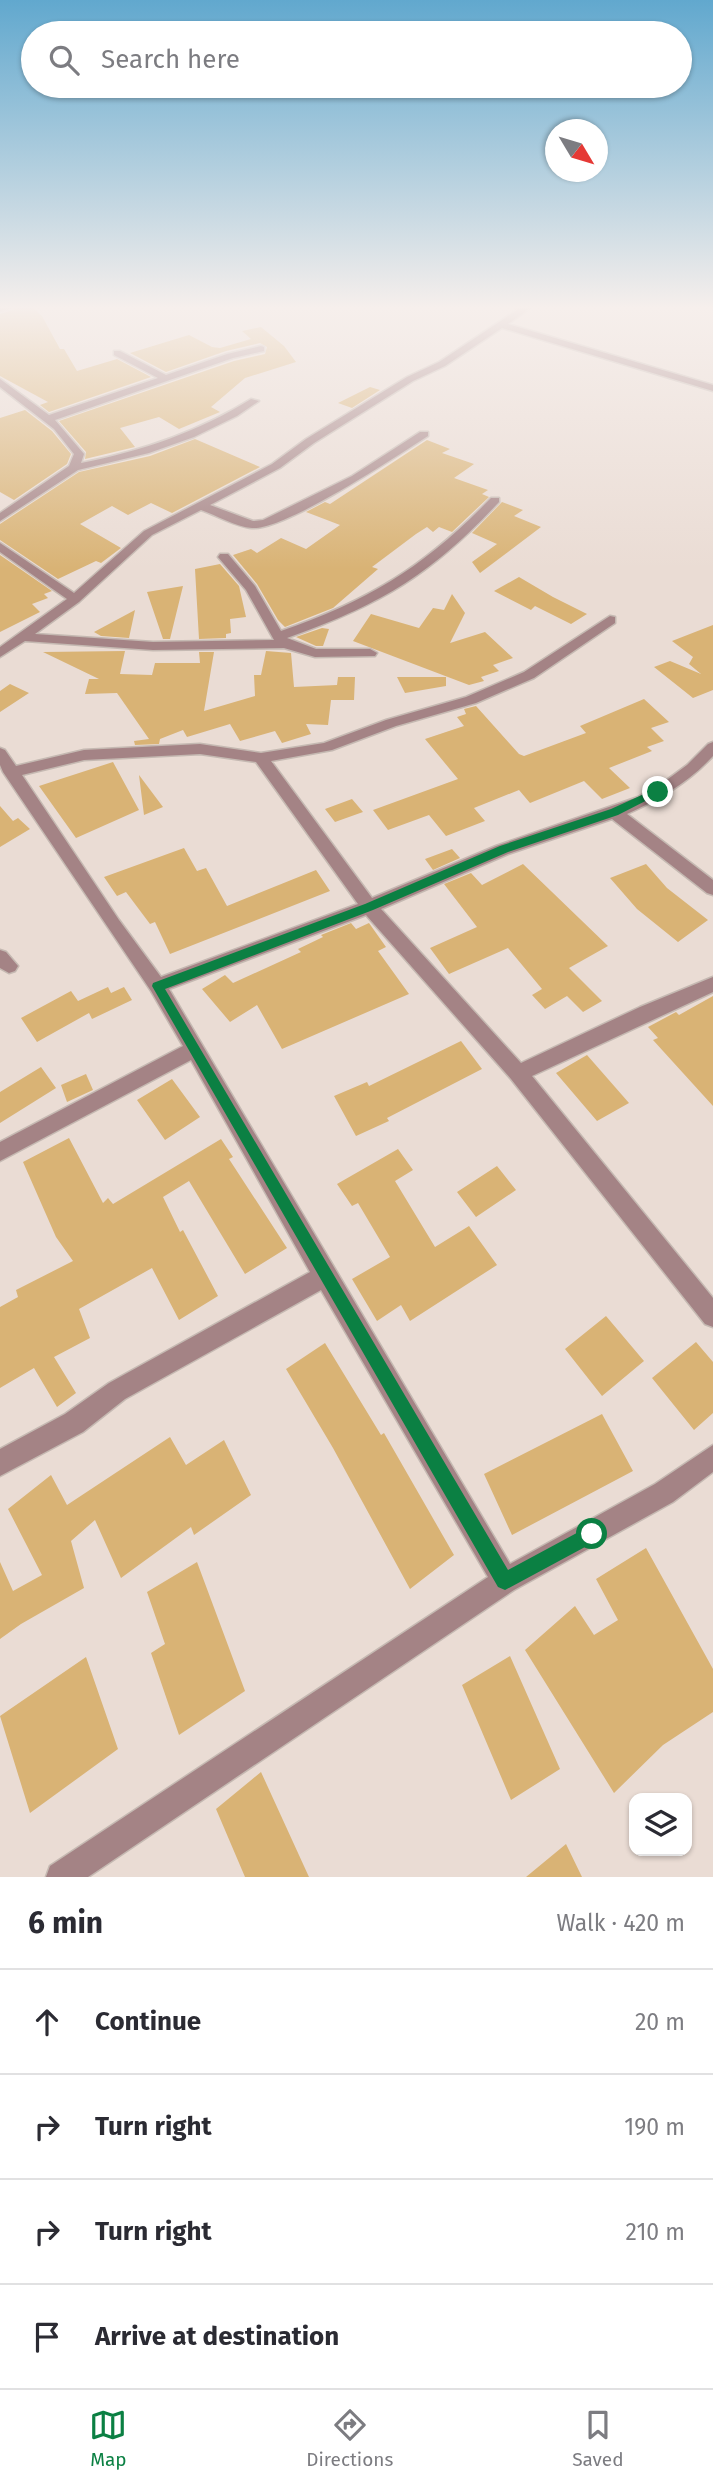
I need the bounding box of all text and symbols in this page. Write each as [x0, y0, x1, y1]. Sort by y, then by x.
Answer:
search box [21, 21, 692, 98]
icon: search [45, 41, 83, 79]
text: Search here [101, 44, 240, 75]
north arrow [545, 119, 608, 182]
route end [642, 776, 673, 807]
route start [576, 1518, 607, 1549]
map controls [629, 1793, 692, 1856]
button: layers [629, 1793, 692, 1856]
text: 6 min [28, 1905, 103, 1941]
text: Walk · 420 m [556, 1909, 685, 1937]
icon: ahead [28, 2003, 66, 2041]
text: Continue [95, 2006, 201, 2037]
text: 20 m [635, 2008, 685, 2036]
icon: right [28, 2108, 66, 2146]
text: Turn right [95, 2111, 212, 2142]
text: 190 m [624, 2113, 685, 2141]
icon: right [28, 2213, 66, 2251]
text: Turn right [95, 2216, 212, 2247]
text: 210 m [626, 2218, 685, 2246]
icon: arrive [28, 2318, 66, 2356]
text: Arrive at destination [95, 2321, 339, 2352]
tab: Map [89, 2406, 127, 2471]
tab: Directions [306, 2406, 393, 2471]
tab: Saved [572, 2406, 624, 2471]

